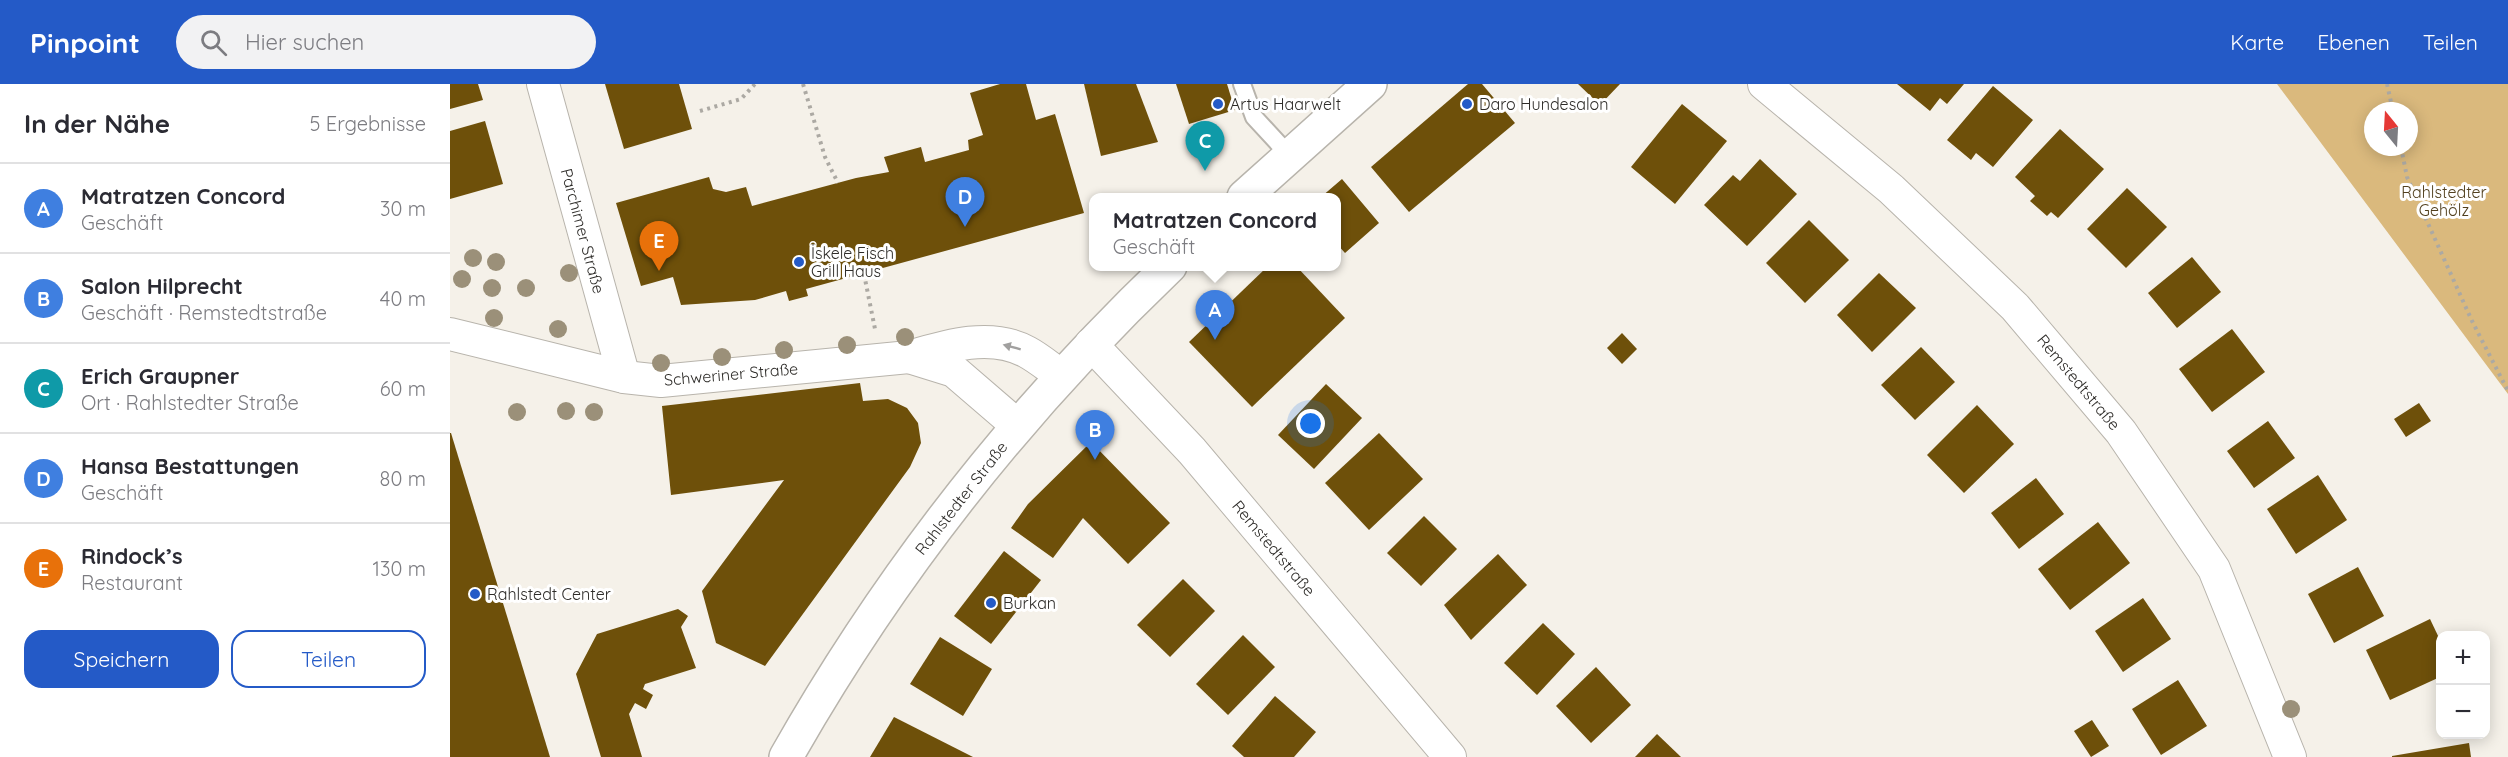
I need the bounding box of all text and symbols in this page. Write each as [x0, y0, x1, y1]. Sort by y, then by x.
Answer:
search box [176, 15, 596, 69]
text: Pinpoint [30, 25, 140, 60]
icon: search [197, 26, 230, 59]
text: Hier suchen [245, 28, 364, 56]
text: Karte [2230, 29, 2284, 55]
text: Ebenen [2317, 29, 2390, 55]
text: Teilen [2423, 29, 2478, 55]
place label: Artus Haarwelt [1230, 94, 1341, 114]
place label: Daro Hundesalon [1479, 94, 1608, 114]
marker: Artus Haarwelt [1211, 97, 1225, 111]
marker: Daro Hundesalon [1460, 97, 1474, 111]
north arrow [2364, 102, 2418, 156]
text: In der Nähe [24, 107, 170, 140]
text: 5 Ergebnisse [309, 111, 426, 136]
pin: C [1186, 122, 1224, 171]
street label: Parchimer Straße [557, 166, 609, 296]
pin: D [946, 178, 984, 227]
text: Matratzen Concord [81, 182, 285, 210]
park label: Rahlstedter Gehölz [2401, 182, 2487, 220]
popup [1089, 193, 1341, 271]
text: A [37, 196, 50, 221]
text: 30 m [380, 196, 426, 221]
text: Matratzen Concord [1113, 206, 1317, 234]
text: Geschäft [81, 210, 163, 235]
pin: E [640, 222, 678, 271]
text: Geschäft [1113, 234, 1195, 259]
place label: İskele Fisch Grill Haus [811, 243, 894, 281]
marker: İskele Fisch Grill Haus [792, 255, 806, 269]
text: Salon Hilprecht [81, 272, 243, 300]
text: B [37, 286, 50, 311]
text: 40 m [380, 286, 426, 311]
pin: A [1196, 290, 1234, 340]
text: Geschäft · Remstedtstraße [81, 300, 327, 325]
street label: Remstedtstraße [2033, 330, 2125, 434]
one-way arrow [1003, 342, 1021, 352]
street label: Schweriner Straße [663, 358, 799, 390]
text: Erich Graupner [81, 362, 239, 390]
text: C [37, 376, 50, 401]
text: 60 m [380, 376, 426, 401]
text: Ort · Rahlstedter Straße [81, 390, 299, 415]
your location [1296, 409, 1325, 438]
pin: B [1076, 410, 1114, 460]
street label: Rahlstedter Straße [910, 437, 1012, 559]
text: Hansa Bestattungen [81, 452, 299, 480]
text: D [36, 466, 51, 491]
text: 80 m [380, 466, 426, 491]
text: Geschäft [81, 480, 163, 505]
street label: Remstedtstraße [1228, 496, 1320, 600]
text: Rindock’s [81, 542, 183, 570]
text: E [38, 556, 49, 581]
text: 130 m [373, 556, 426, 581]
text: Restaurant [81, 570, 183, 595]
place label: Rahlstedt Center [487, 584, 611, 604]
marker: Rahlstedt Center [468, 587, 482, 601]
place label: Burkan [1003, 593, 1056, 613]
marker: Burkan [984, 596, 998, 610]
button: Speichern [24, 630, 219, 688]
button: Teilen [231, 630, 426, 688]
map controls [2436, 631, 2490, 739]
button: + [2436, 631, 2490, 685]
button: − [2436, 685, 2490, 739]

